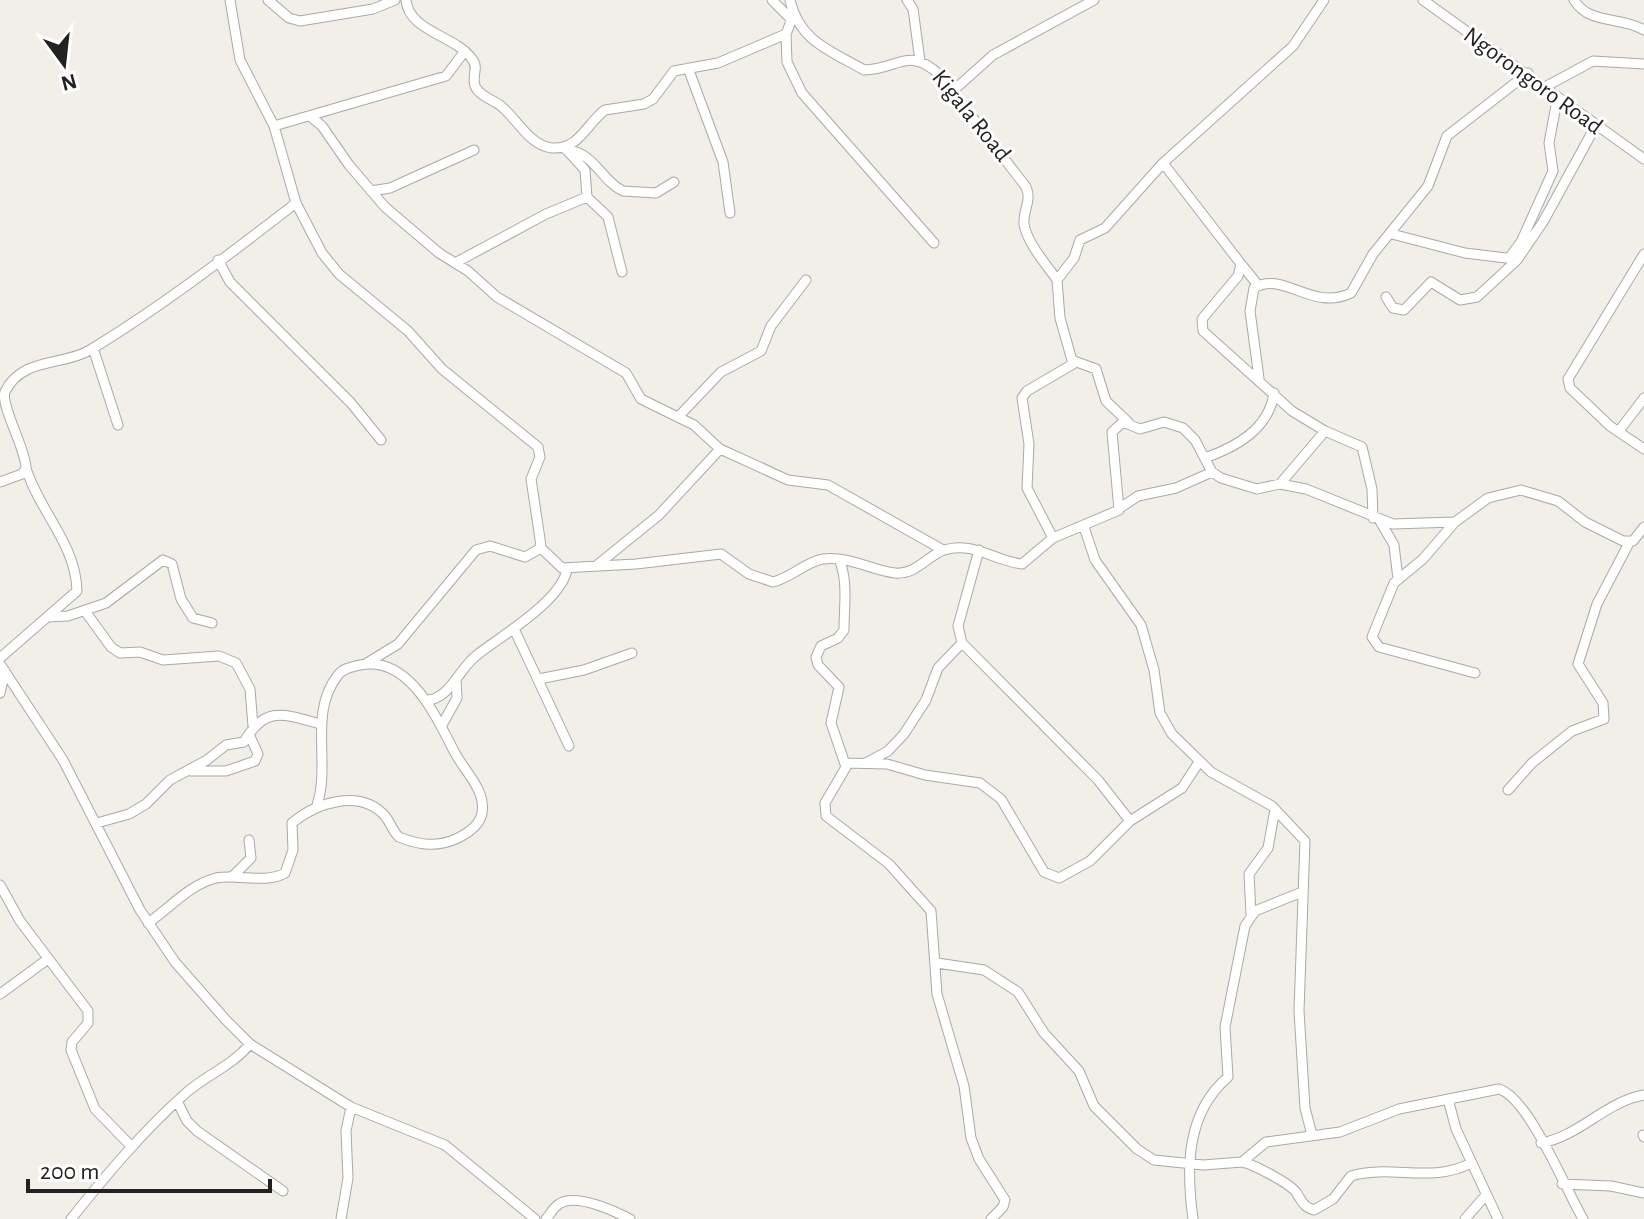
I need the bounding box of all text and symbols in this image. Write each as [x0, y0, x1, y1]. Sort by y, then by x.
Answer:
street label: Ngorongoro Road [1459, 23, 1607, 139]
north arrow [24, 24, 104, 104]
street label: Kigala Road [927, 66, 1015, 166]
text: N [59, 70, 79, 95]
scale bar [28, 1143, 270, 1193]
text: 200 m [40, 1160, 99, 1184]

